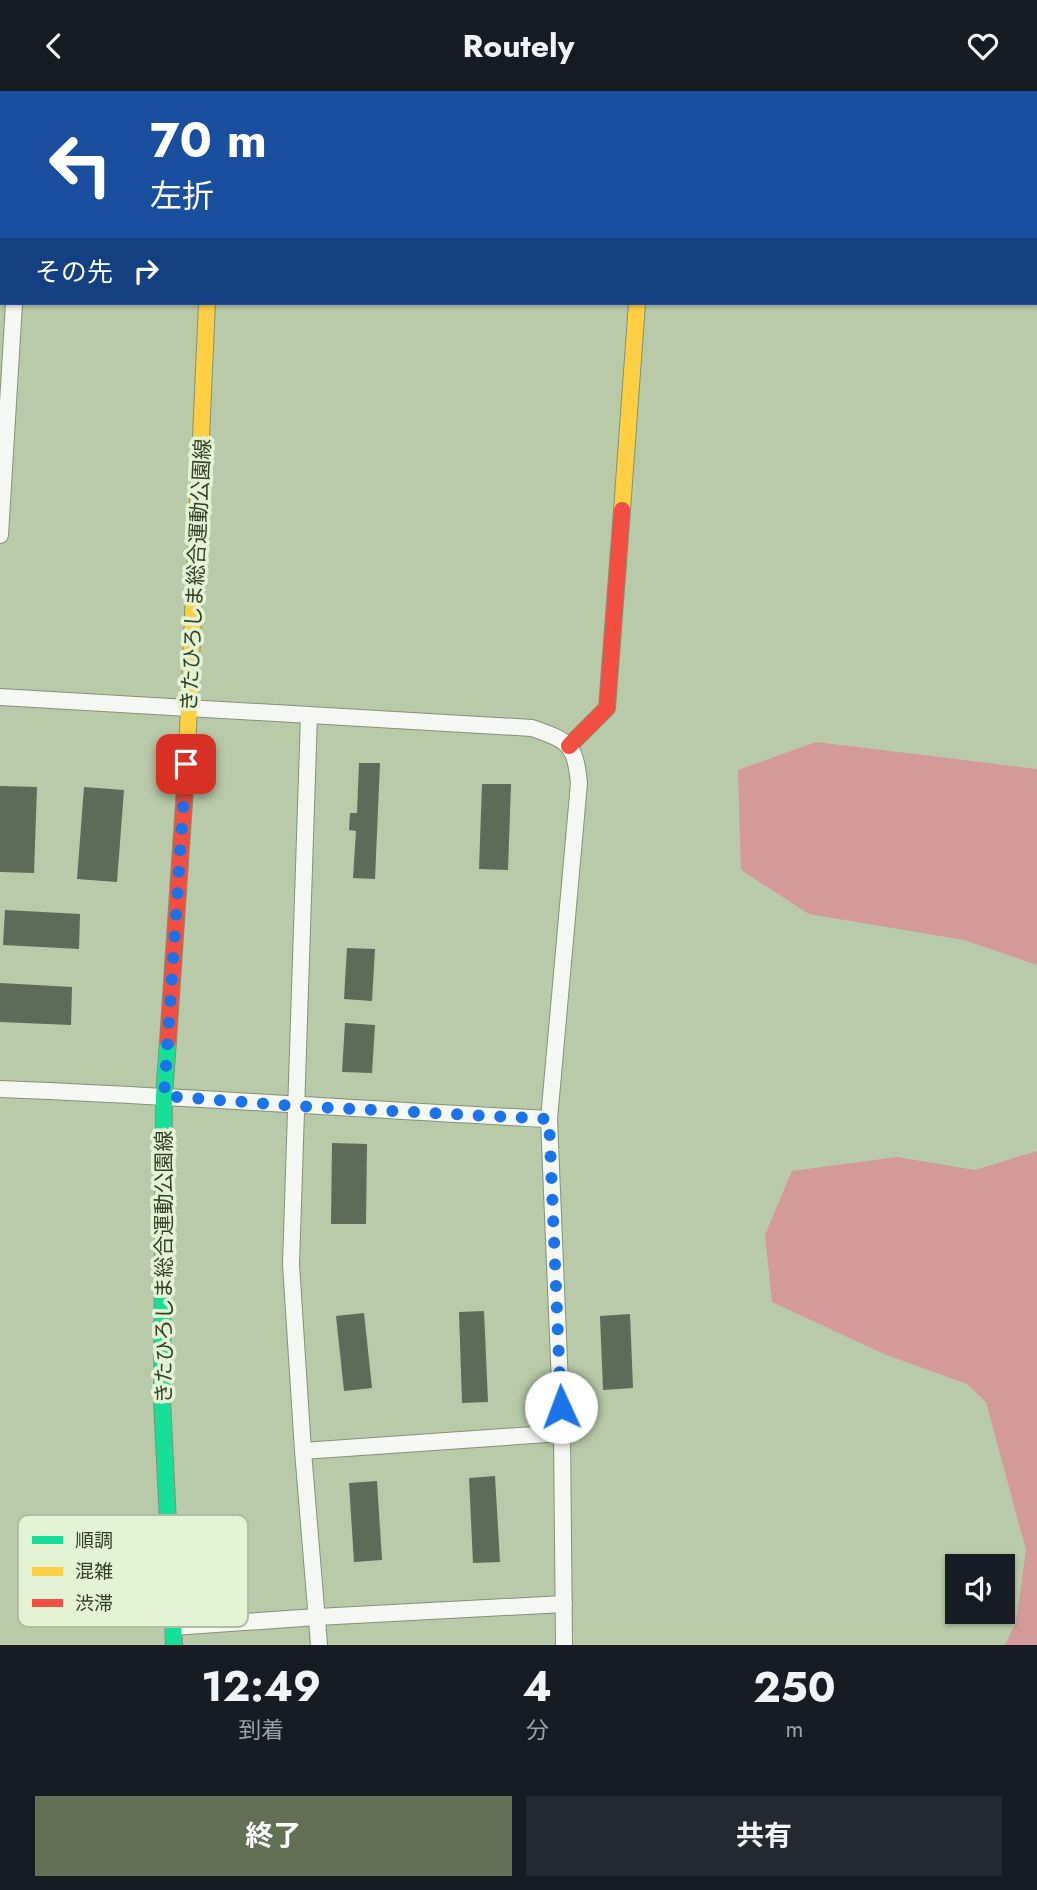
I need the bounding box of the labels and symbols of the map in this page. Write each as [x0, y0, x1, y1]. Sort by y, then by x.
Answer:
street label: きたひろしま総合運動公園線 [174, 438, 218, 712]
pin [156, 734, 216, 794]
street label: きたひろしま総合運動公園線 [149, 1131, 179, 1404]
position arrow [524, 1370, 598, 1444]
legend [18, 1515, 248, 1627]
text: 順調 [75, 1527, 113, 1554]
text: 混雑 [75, 1558, 113, 1585]
text: 渋滞 [75, 1590, 113, 1617]

